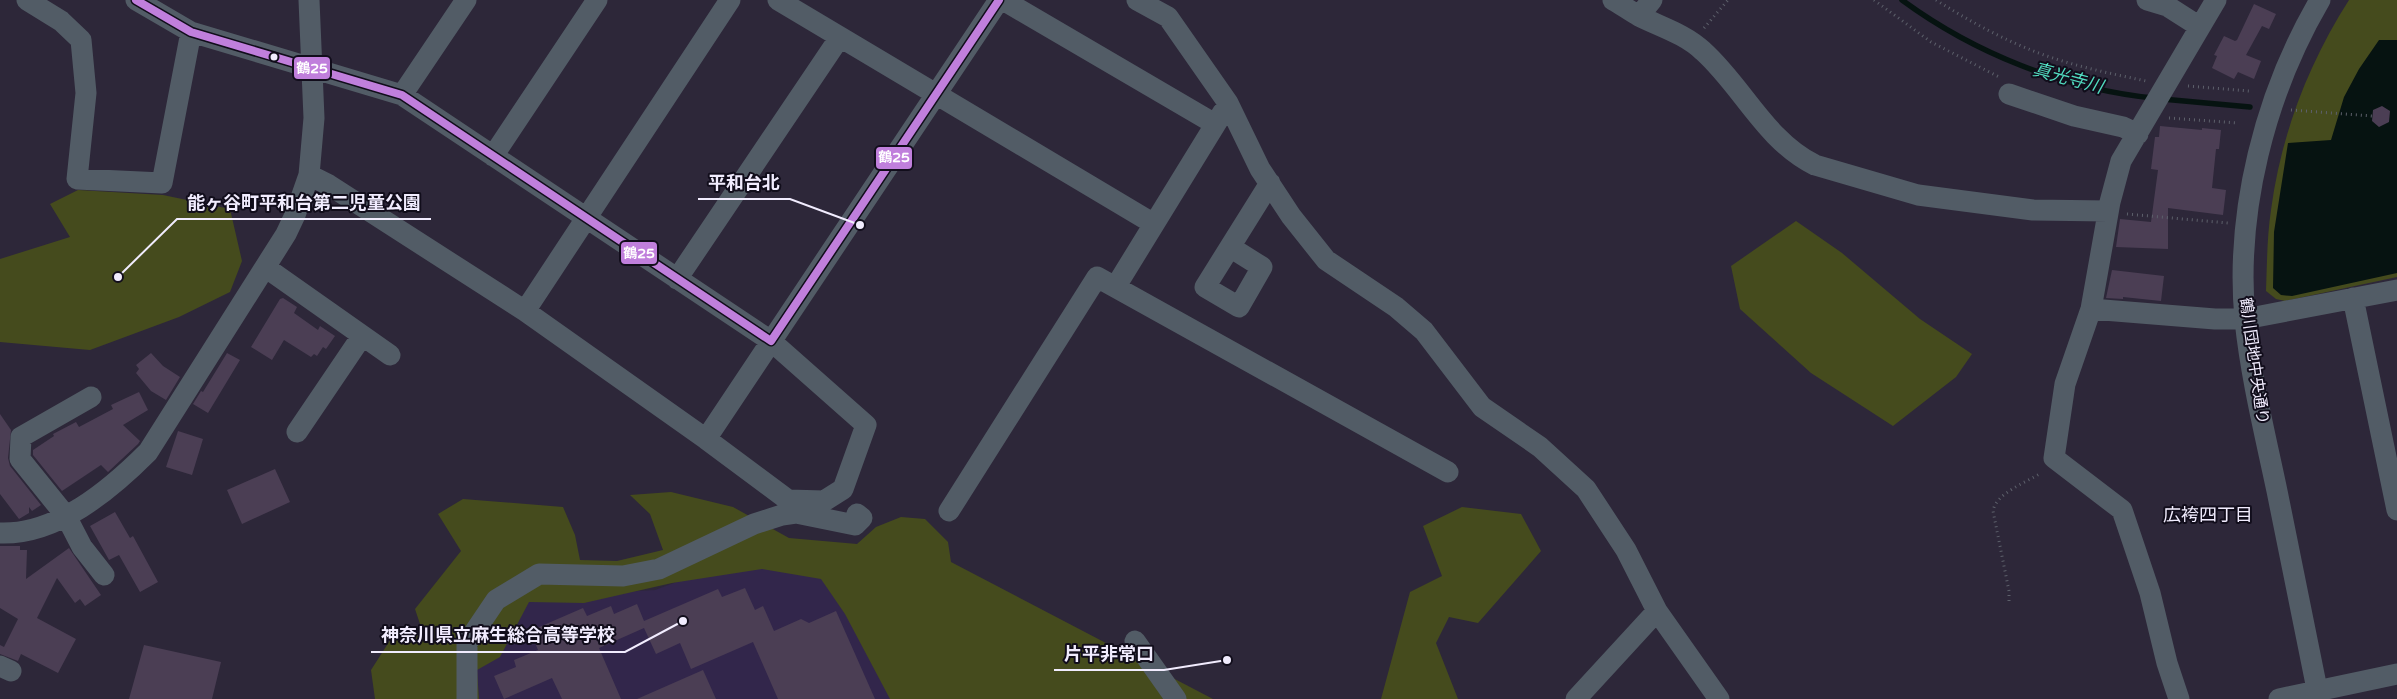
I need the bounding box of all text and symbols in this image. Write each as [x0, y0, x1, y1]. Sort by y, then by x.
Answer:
unlabelled marker [269, 52, 279, 62]
line badge: 鶴25 [293, 56, 331, 80]
water label: 真光寺川 [2030, 58, 2108, 98]
text: 鶴25 [296, 60, 328, 77]
line badge: 鶴25 [875, 146, 913, 170]
text: 鶴25 [878, 149, 910, 166]
callout: 平和台北 [698, 166, 790, 199]
text: 平和台北 [708, 172, 780, 194]
callout: 能ヶ谷町平和台第二児童公園 [177, 186, 431, 219]
text: 能ヶ谷町平和台第二児童公園 [187, 192, 421, 214]
line badge: 鶴25 [620, 241, 658, 265]
text: 鶴25 [623, 245, 655, 262]
street label: 鶴川団地中央通り [2235, 296, 2273, 426]
district label: 広袴四丁目 [2163, 504, 2253, 526]
callout: 神奈川県立麻生総合高等学校 [371, 619, 625, 652]
text: 神奈川県立麻生総合高等学校 [381, 624, 615, 646]
callout: 片平非常口 [1054, 637, 1164, 670]
text: 片平非常口 [1064, 643, 1154, 665]

